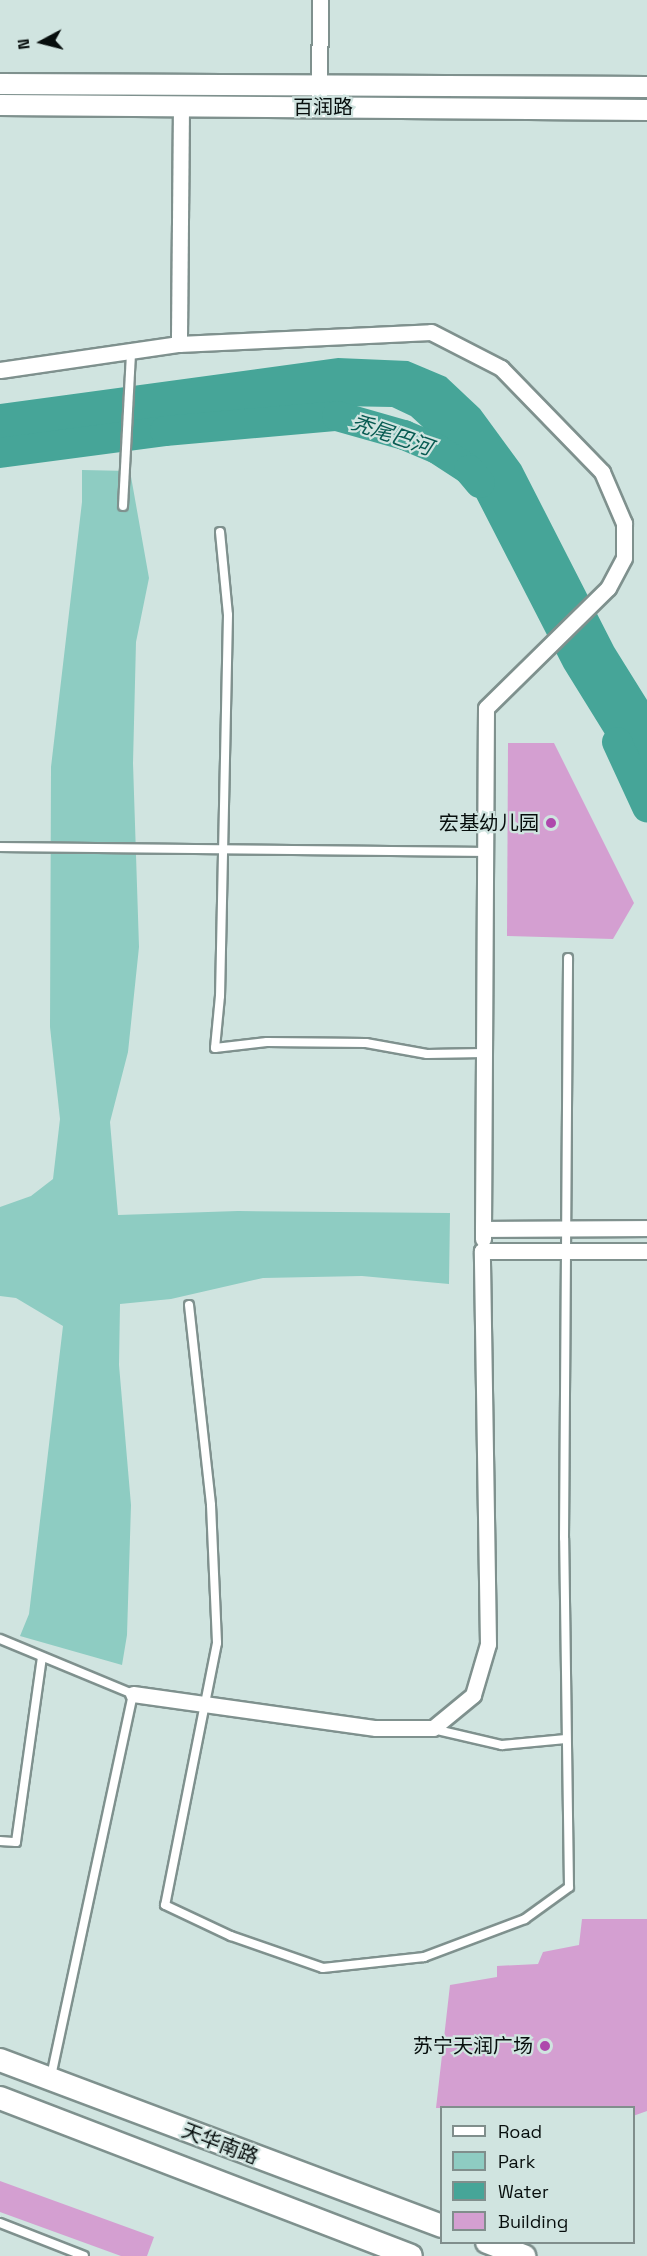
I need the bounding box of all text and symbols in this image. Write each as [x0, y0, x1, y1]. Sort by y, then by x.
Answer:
north arrow [12, 12, 72, 72]
text: N [13, 38, 35, 51]
street label: 百润路 [293, 95, 353, 119]
water label: 秃尾巴河 [348, 409, 436, 461]
place label: 宏基幼儿园 [439, 811, 539, 835]
marker: 宏基幼儿园 [544, 816, 558, 830]
place label: 苏宁天润广场 [413, 2034, 533, 2058]
marker: 苏宁天润广场 [538, 2039, 552, 2053]
legend [440, 2106, 635, 2244]
street label: 天华南路 [178, 2118, 262, 2170]
text: Road [498, 2120, 542, 2143]
text: Park [498, 2150, 535, 2173]
text: Water [498, 2180, 549, 2203]
text: Building [498, 2210, 568, 2233]

